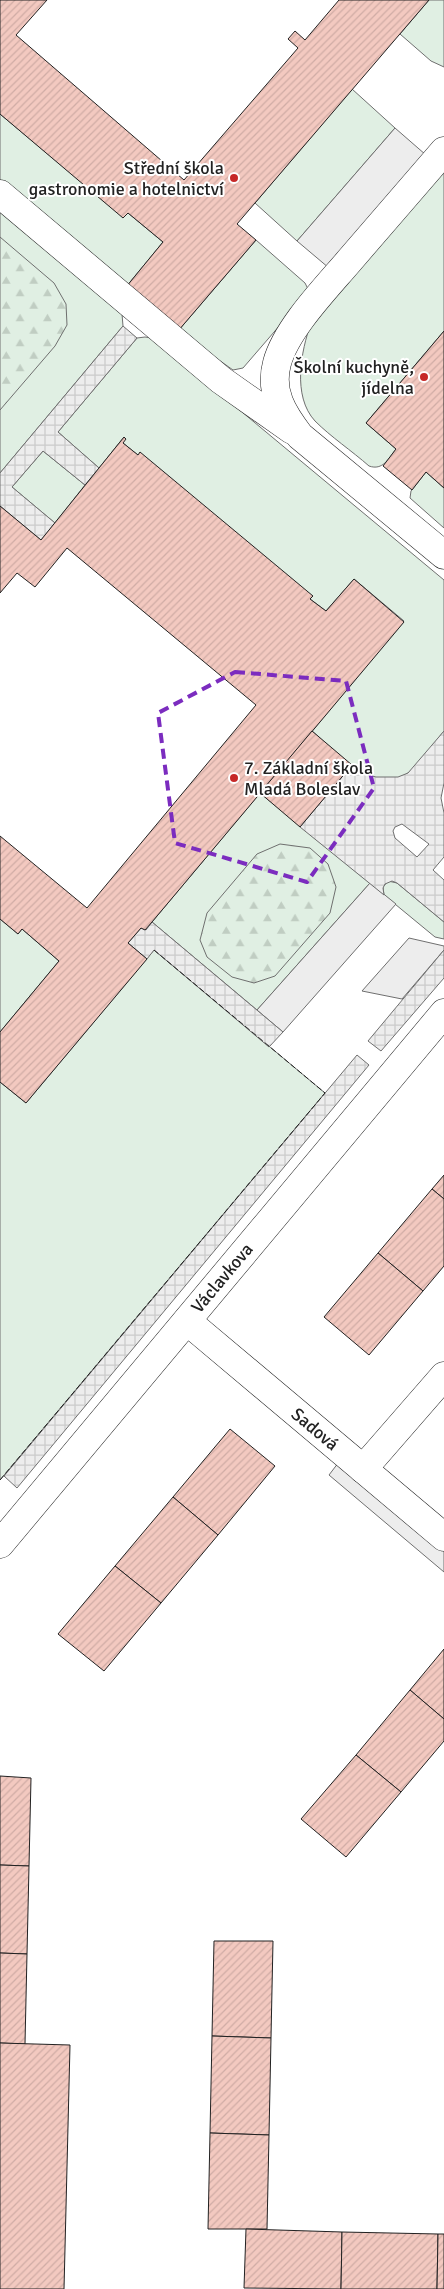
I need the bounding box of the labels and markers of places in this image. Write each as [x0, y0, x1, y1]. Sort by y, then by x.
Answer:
place label: Střední škola gastronomie a hotelnictví [29, 157, 224, 200]
marker: Střední škola gastronomie a hotelnictví [228, 172, 240, 184]
place label: Školní kuchyně, jídelna [293, 356, 414, 399]
marker: Školní kuchyně, jídelna [418, 371, 430, 383]
place label: 7. Základní škola Mladá Boleslav [244, 757, 373, 800]
marker: 7. Základní škola Mladá Boleslav [228, 772, 240, 784]

